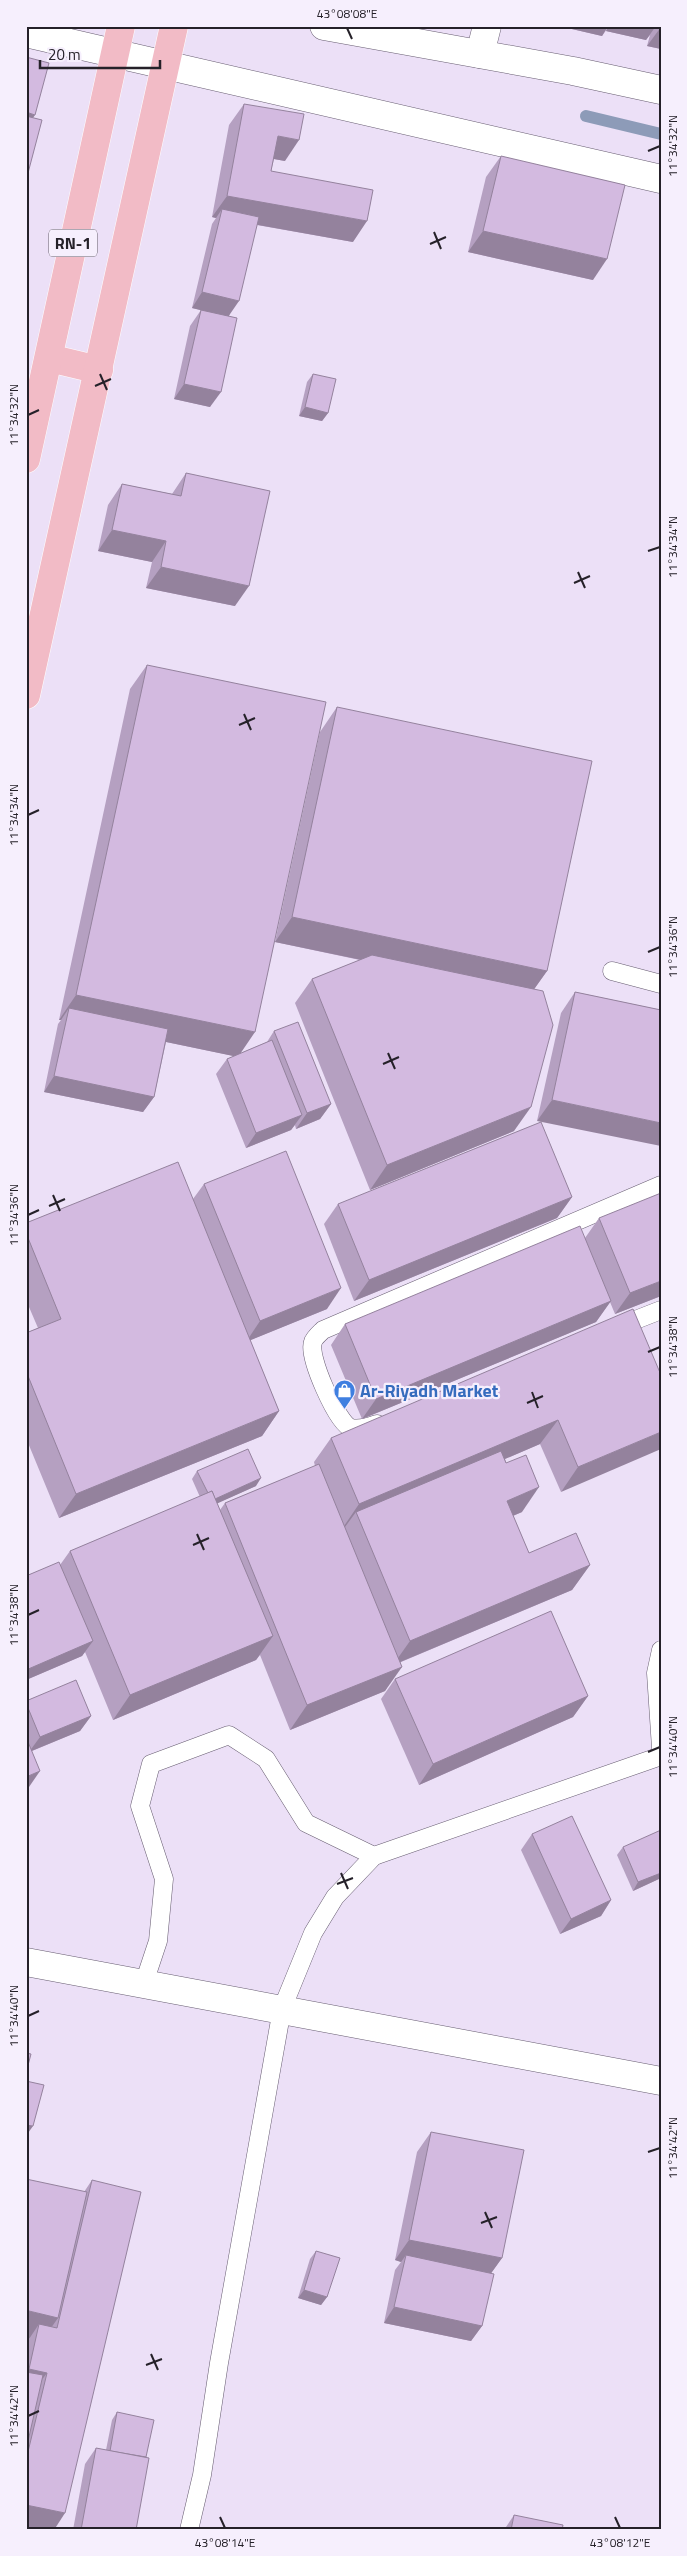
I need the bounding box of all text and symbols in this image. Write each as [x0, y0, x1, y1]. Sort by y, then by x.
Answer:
text: 43°08'08"E [317, 4, 378, 23]
scale bar [40, 38, 160, 70]
text: 20 m [48, 43, 81, 66]
text: 11°34'32"N [663, 115, 682, 177]
road number: RN-1 [49, 230, 97, 256]
text: 11°34'32"N [4, 384, 23, 446]
text: 11°34'34"N [663, 516, 682, 578]
text: 11°34'34"N [4, 784, 23, 846]
text: 11°34'36"N [663, 916, 682, 978]
text: 11°34'36"N [4, 1184, 23, 1246]
text: 11°34'38"N [663, 1316, 682, 1378]
place label: Ar-Riyadh Market [360, 1377, 499, 1404]
shop icon: Ar-Riyadh Market [332, 1379, 356, 1410]
text: 11°34'38"N [4, 1584, 23, 1646]
text: 11°34'40"N [663, 1716, 682, 1778]
text: 11°34'40"N [4, 1985, 23, 2047]
text: 11°34'42"N [663, 2117, 682, 2179]
text: 11°34'42"N [4, 2385, 23, 2447]
text: 43°08'14"E [195, 2533, 256, 2552]
text: 43°08'12"E [590, 2533, 651, 2552]

